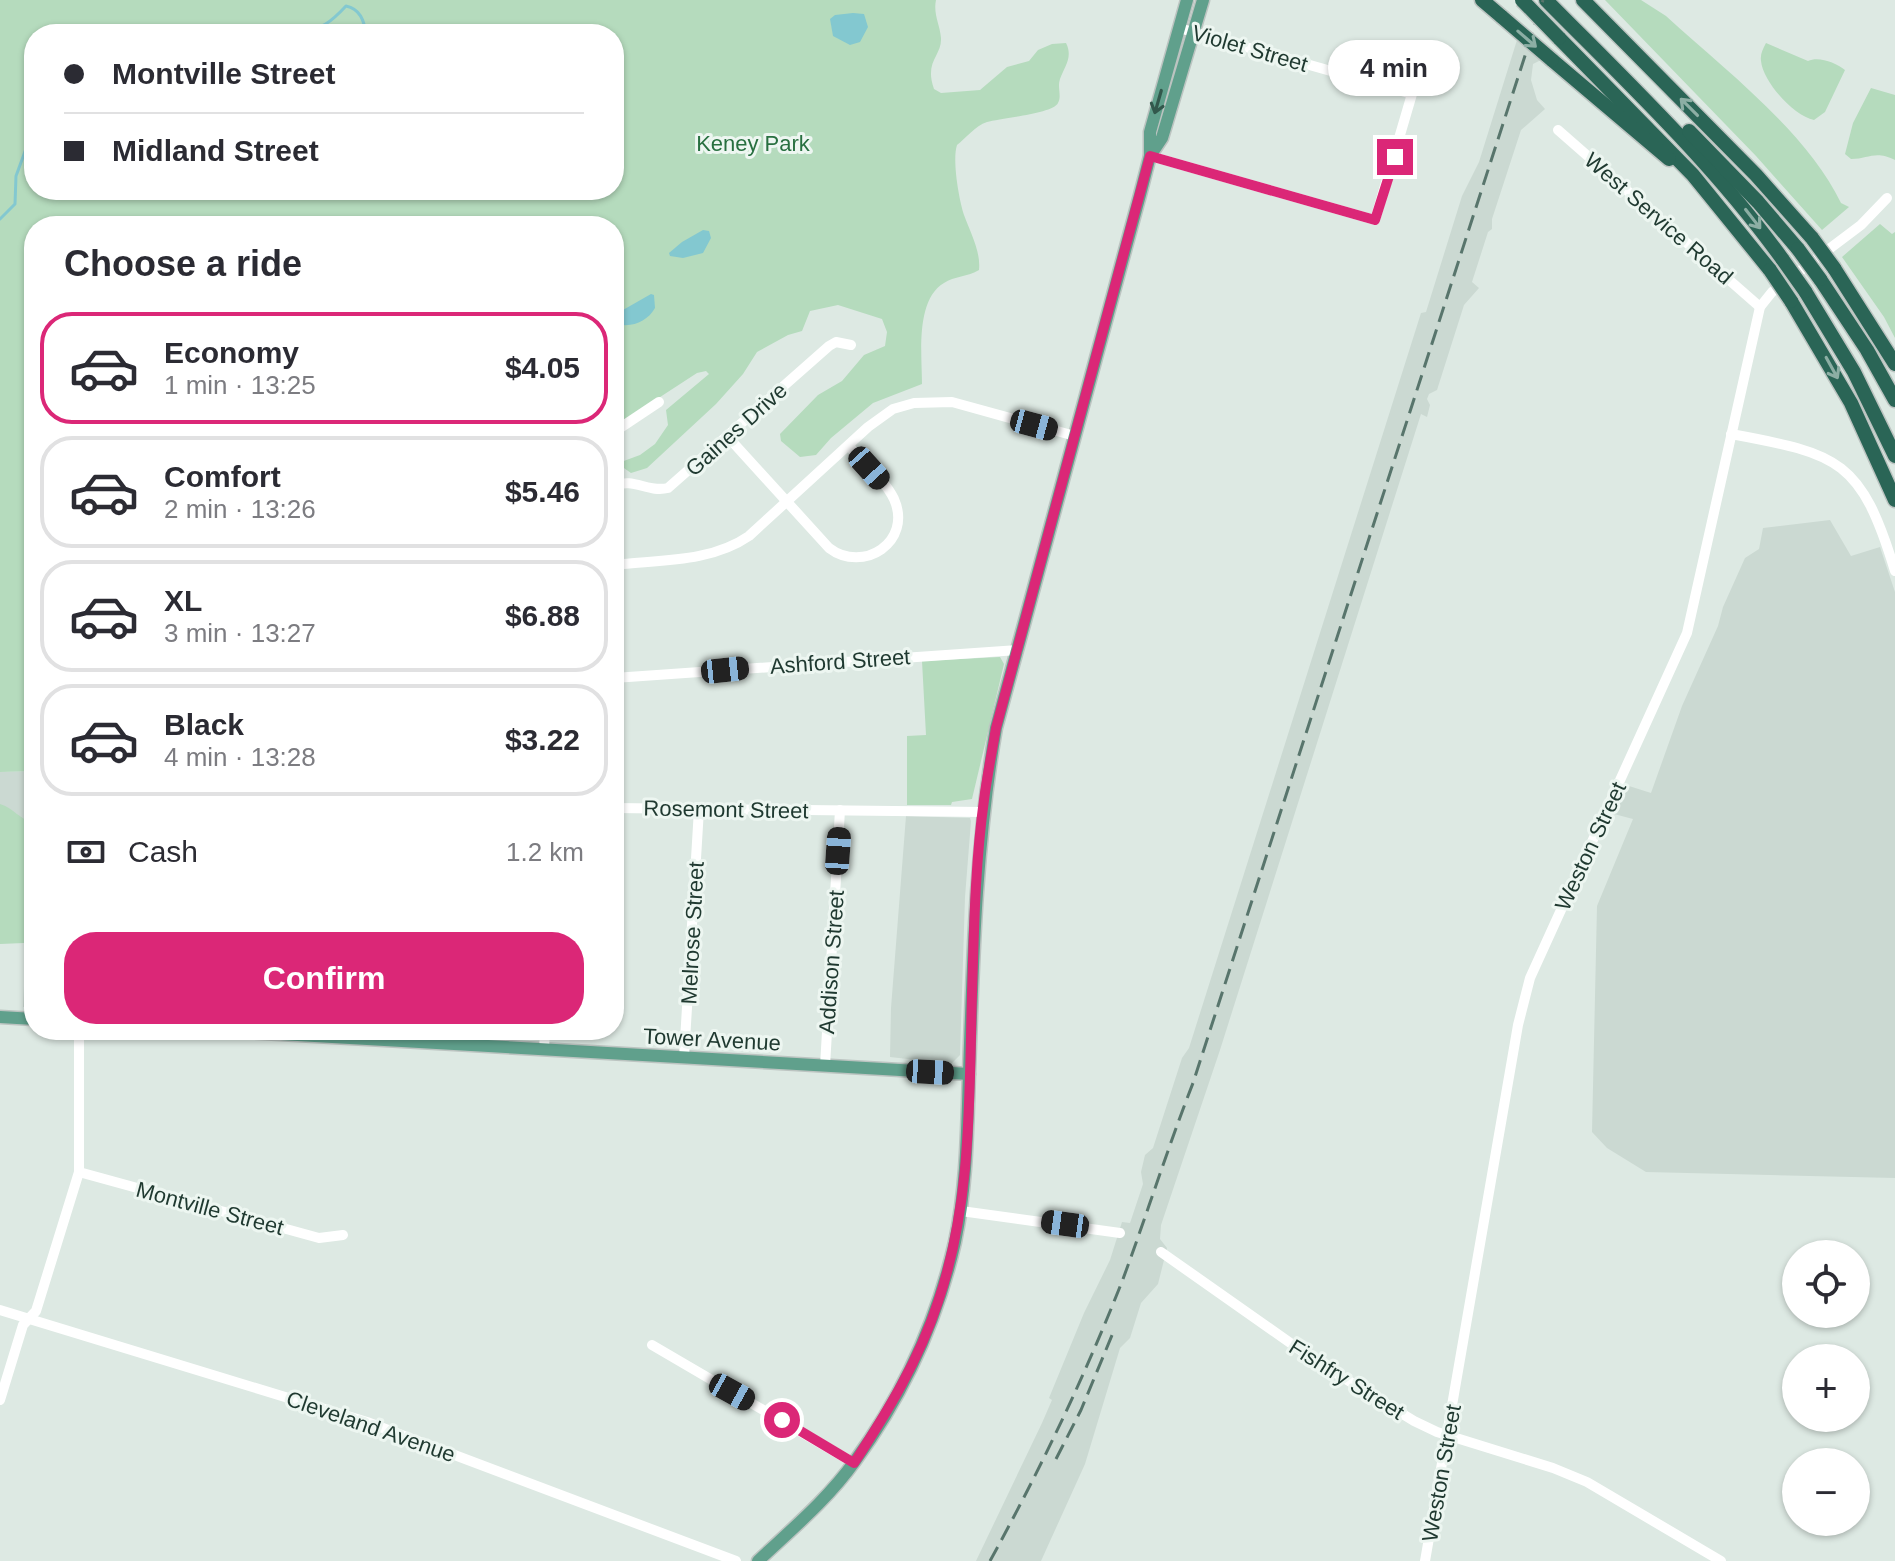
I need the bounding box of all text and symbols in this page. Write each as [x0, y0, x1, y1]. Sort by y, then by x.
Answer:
street label: Violet Street [1189, 20, 1311, 77]
one-way arrow [1516, 29, 1537, 47]
callout: 4 min [1329, 41, 1461, 97]
text: 4 min [1360, 53, 1428, 83]
text: Montville Street [112, 57, 335, 90]
one-way arrow [1150, 88, 1165, 114]
one-way arrow [1680, 98, 1699, 117]
park label: Keney Park [696, 131, 811, 156]
text: Midland Street [112, 134, 319, 167]
route end [1377, 139, 1413, 175]
street label: West Service Road [1580, 147, 1738, 289]
one-way arrow [1744, 208, 1761, 229]
text: Choose a ride [64, 243, 302, 284]
icon: car [68, 332, 140, 404]
text: Economy [164, 336, 299, 369]
text: $4.05 [505, 351, 580, 384]
one-way arrow [1824, 355, 1840, 379]
text: 1 min · 13:25 [164, 370, 316, 400]
street label: Gaines Drive [681, 378, 792, 481]
car [1008, 407, 1060, 443]
car [844, 442, 894, 494]
icon: car [68, 456, 140, 528]
text: Comfort [164, 460, 281, 493]
text: $5.46 [505, 475, 580, 508]
text: 2 min · 13:26 [164, 494, 316, 524]
icon: car [68, 580, 140, 652]
text: XL [164, 584, 202, 617]
text: $6.88 [505, 599, 580, 632]
text: 3 min · 13:27 [164, 618, 316, 648]
street label: Ashford Street [769, 644, 911, 679]
car [700, 656, 750, 684]
icon: car [68, 704, 140, 776]
text: Black [164, 708, 244, 741]
text: $3.22 [505, 723, 580, 756]
text: 4 min · 13:28 [164, 742, 316, 772]
street label: Weston Street [1550, 778, 1631, 914]
street label: Rosemont Street [643, 796, 809, 823]
car [824, 826, 852, 876]
icon: cash [64, 830, 108, 874]
text: Cash [128, 835, 198, 868]
text: 1.2 km [506, 837, 584, 867]
street label: Melrose Street [676, 861, 709, 1005]
street label: Addison Street [814, 889, 849, 1035]
button: Confirm [64, 932, 584, 1024]
street label: Tower Avenue [643, 1023, 781, 1056]
car [905, 1059, 955, 1085]
street label: Montville Street [133, 1177, 286, 1240]
car [1040, 1209, 1090, 1239]
map controls [1782, 1240, 1870, 1536]
button: locate [1782, 1240, 1870, 1328]
street label: Fishfry Street [1285, 1334, 1409, 1425]
button: + [1782, 1344, 1870, 1432]
car [705, 1370, 759, 1414]
street label: Cleveland Avenue [283, 1386, 459, 1467]
route start [764, 1402, 800, 1438]
street label: Weston Street [1417, 1402, 1466, 1544]
button: − [1782, 1448, 1870, 1536]

